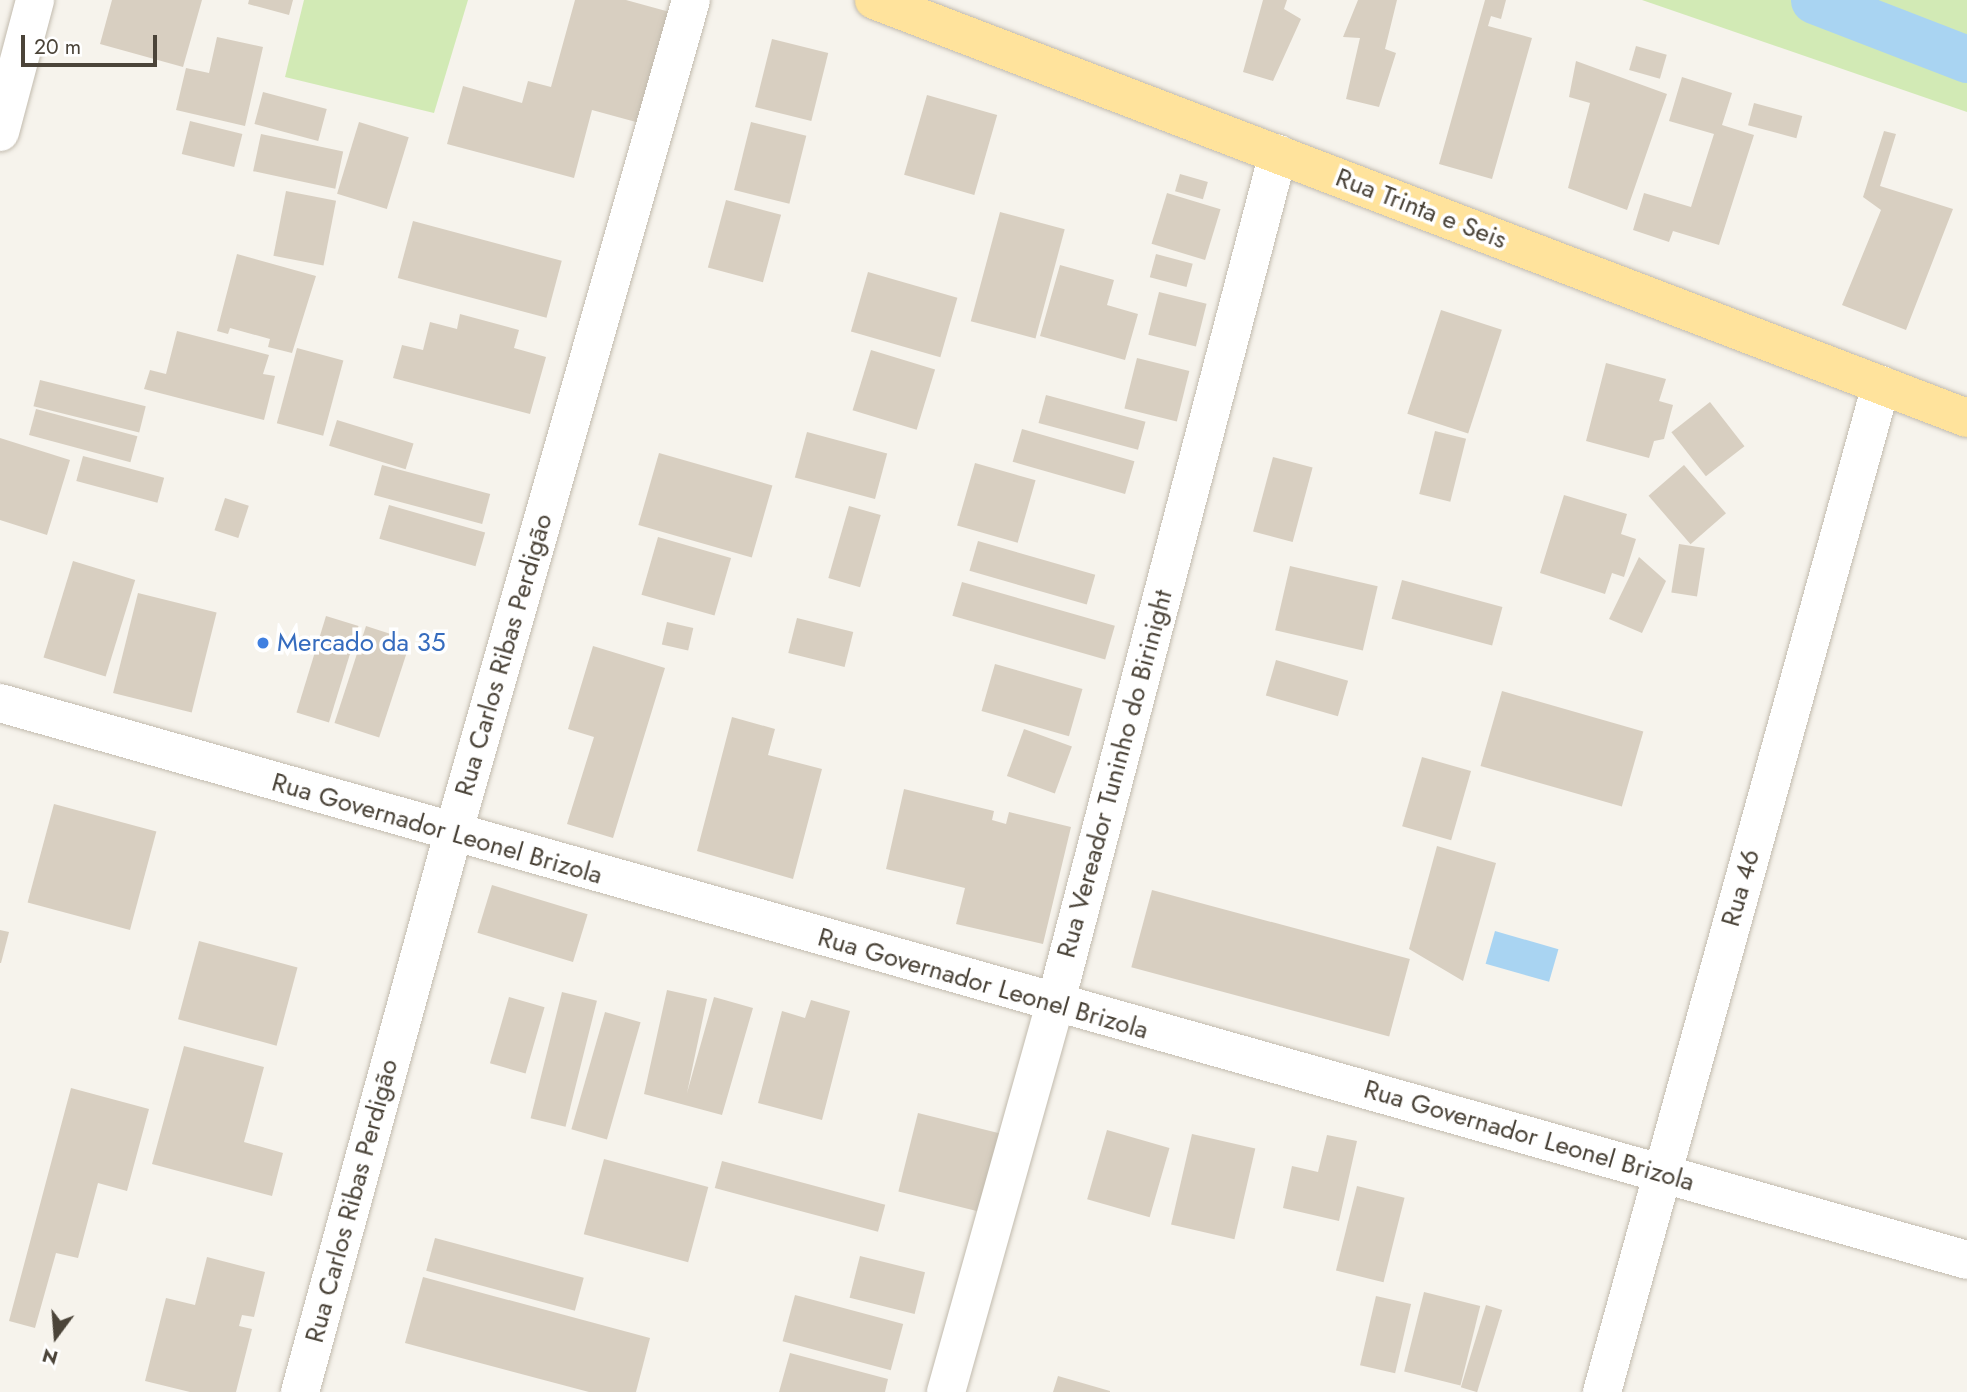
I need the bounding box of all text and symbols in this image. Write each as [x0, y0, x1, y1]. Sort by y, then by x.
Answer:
scale bar [24, 21, 161, 65]
text: 20 m [34, 32, 81, 62]
street label: Rua Trinta e Seis [1331, 162, 1511, 256]
street label: Rua Carlos Ribas Perdigão [449, 510, 559, 800]
street label: Rua Vereador Tuninho do Birinight [1051, 587, 1179, 961]
place label: Mercado da 35 [277, 627, 446, 659]
marker: Mercado da 35 [255, 635, 271, 651]
street label: Rua Governador Leonel Brizola [268, 767, 606, 891]
street label: Rua 46 [1715, 846, 1767, 930]
street label: Rua Governador Leonel Brizola [814, 922, 1152, 1046]
street label: Rua Carlos Ribas Perdigão [299, 1056, 405, 1346]
street label: Rua Governador Leonel Brizola [1360, 1074, 1698, 1198]
north arrow [21, 1301, 91, 1371]
text: N [39, 1342, 61, 1372]

